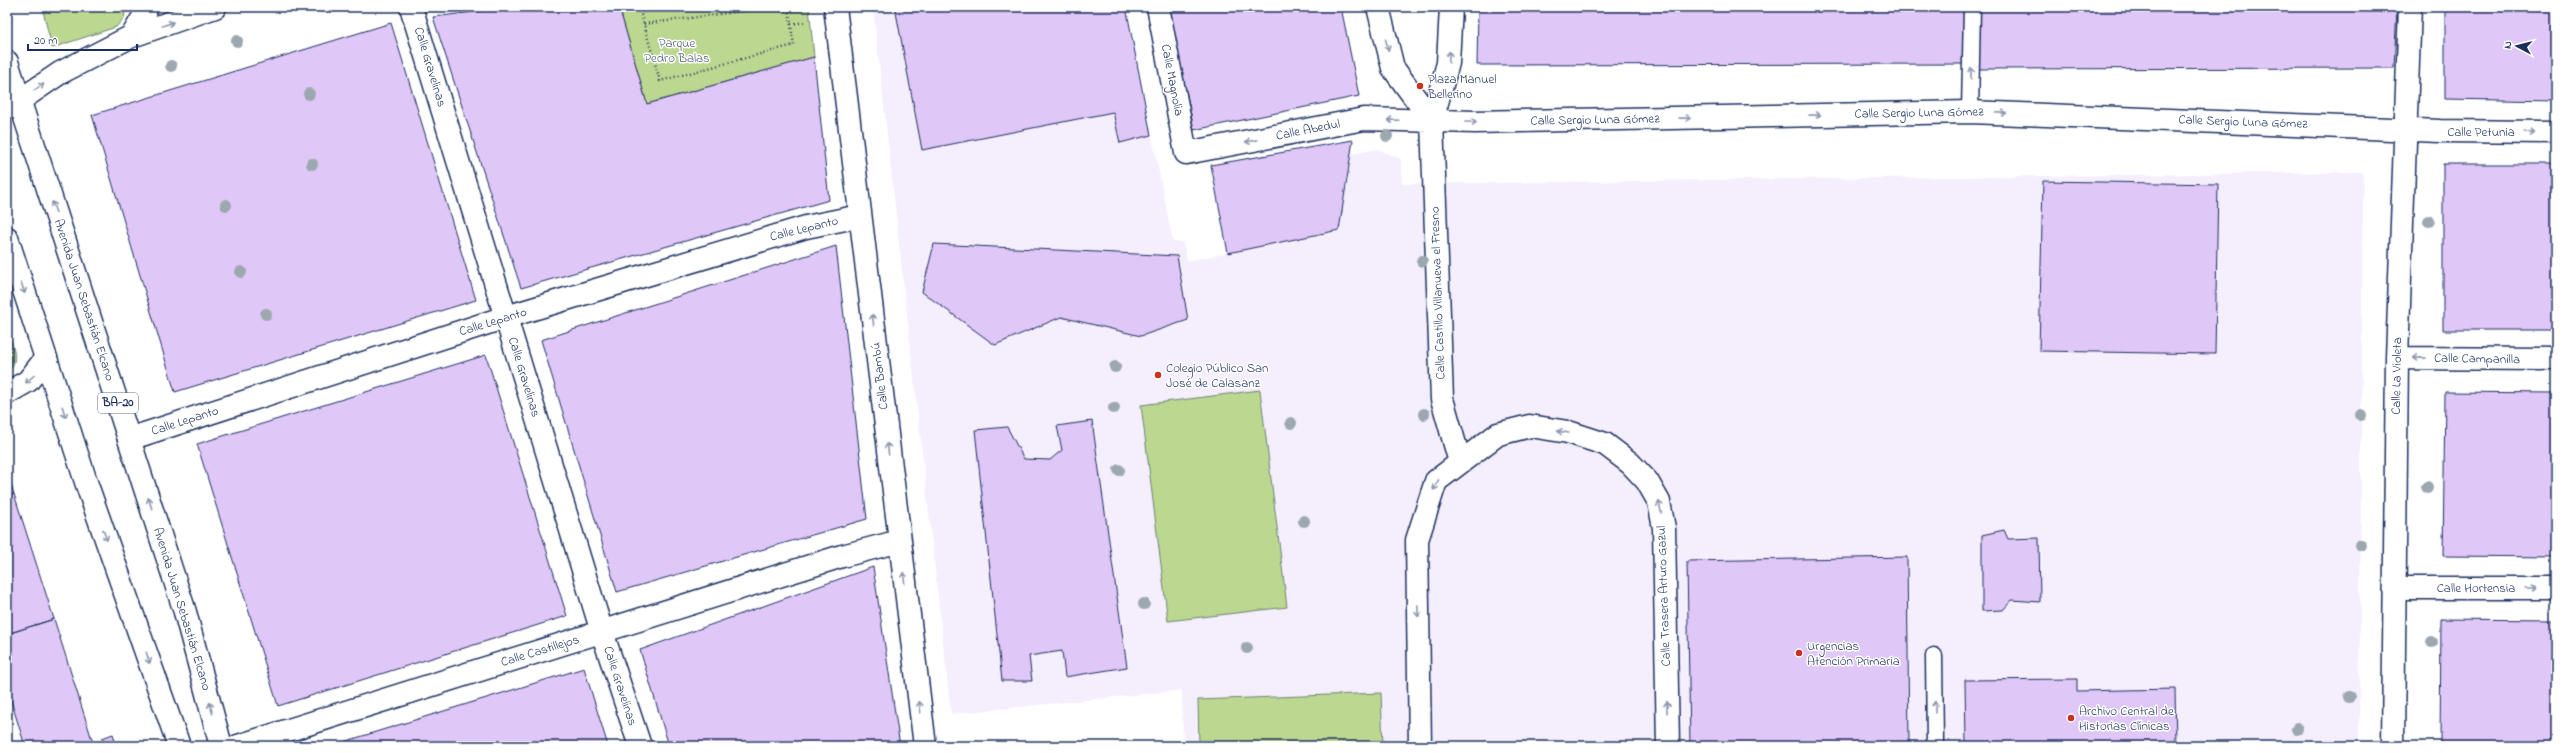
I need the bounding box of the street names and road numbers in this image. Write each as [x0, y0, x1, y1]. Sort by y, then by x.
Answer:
street label: Calle Gravelinas [409, 25, 451, 110]
street label: Calle Magnolia [1155, 43, 1188, 118]
street label: Calle Sergio Luna Gómez [1854, 102, 1984, 125]
street label: Calle Sergio Luna Gómez [1530, 109, 1660, 132]
street label: Calle Sergio Luna Gómez [2178, 110, 2308, 135]
street label: Calle Abedul [1274, 114, 1342, 146]
street label: Calle Petunia [2447, 123, 2515, 142]
street label: Calle Castillo Villanueva el Fresno [1425, 206, 1451, 380]
street label: Calle Lepanto [768, 211, 840, 247]
street label: Avenida Juan Sebastián Elcano [49, 216, 119, 384]
street label: Calle Lepanto [457, 303, 529, 341]
street label: Calle Gravelinas [503, 335, 545, 420]
street label: Calle La Violeta [2387, 337, 2407, 415]
street label: Calle Bambú [866, 341, 894, 411]
street label: Calle Campanilla [2434, 349, 2520, 369]
road number: BA-20 [98, 393, 138, 413]
street label: Calle Lepanto [149, 401, 221, 441]
street label: Avenida Juan Sebastián Elcano [148, 525, 216, 693]
street label: Calle Trasera Arturo Gazul [1652, 525, 1676, 667]
street label: Calle Hortensia [2437, 579, 2515, 598]
street label: Calle Castillejos [498, 630, 582, 672]
street label: Calle Gravelinas [598, 644, 642, 729]

